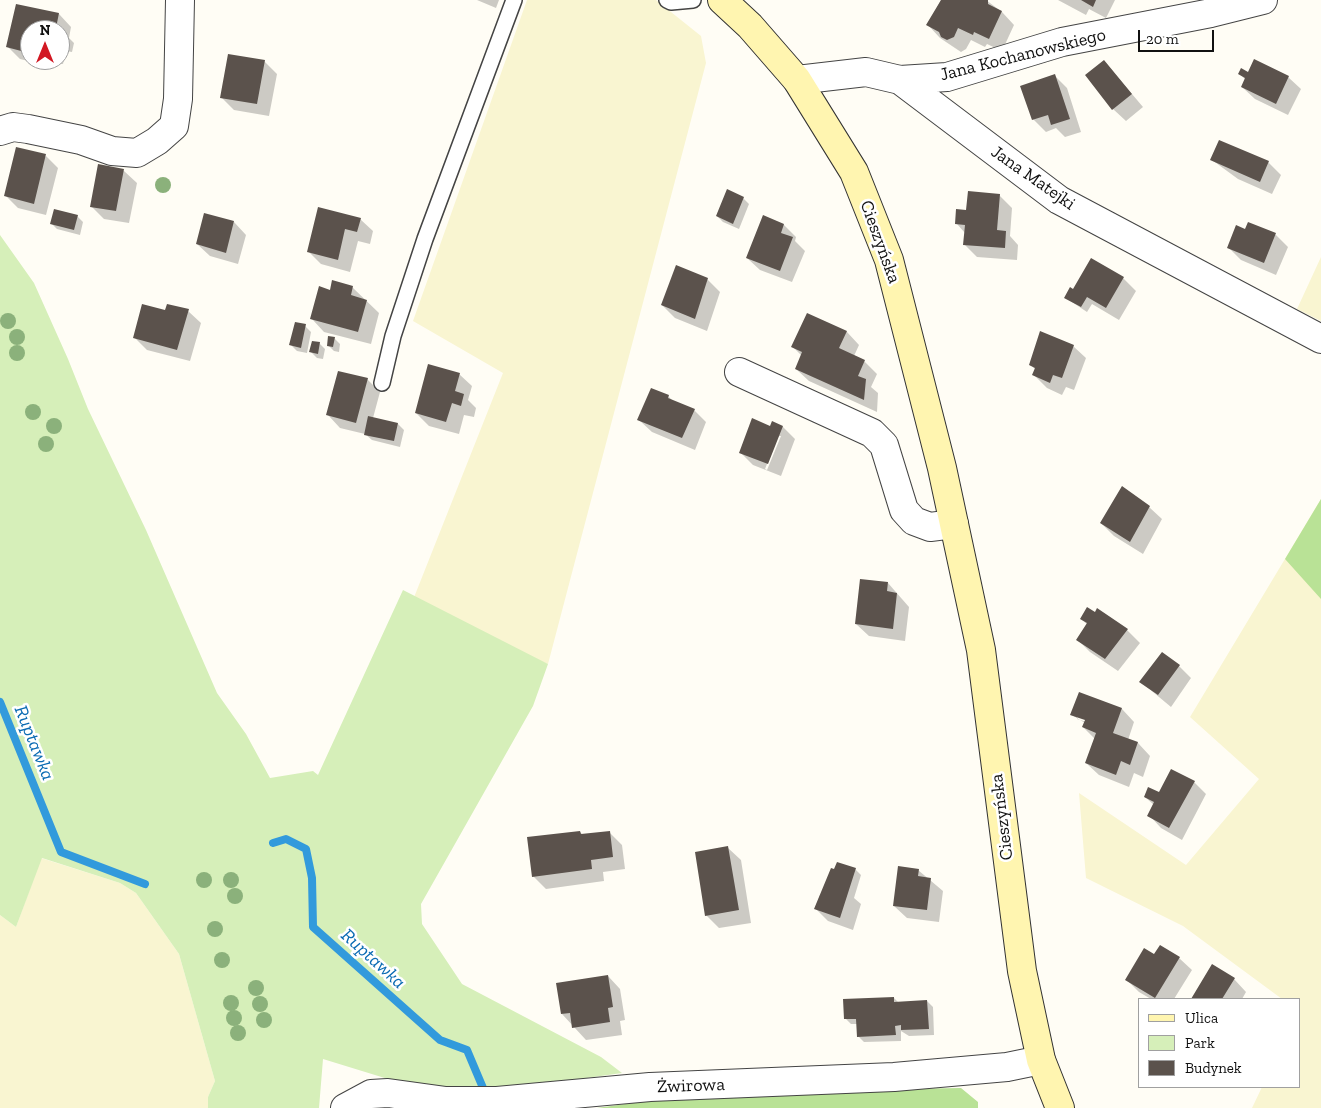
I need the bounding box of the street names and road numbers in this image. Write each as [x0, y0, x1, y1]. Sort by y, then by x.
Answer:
street label: Jana Kochanowskiego [938, 24, 1108, 86]
street label: Jana Matejki [987, 141, 1079, 215]
street label: Cieszyńska [855, 198, 905, 286]
street label: Cieszyńska [986, 773, 1018, 861]
street label: Żwirowa [657, 1074, 725, 1098]

